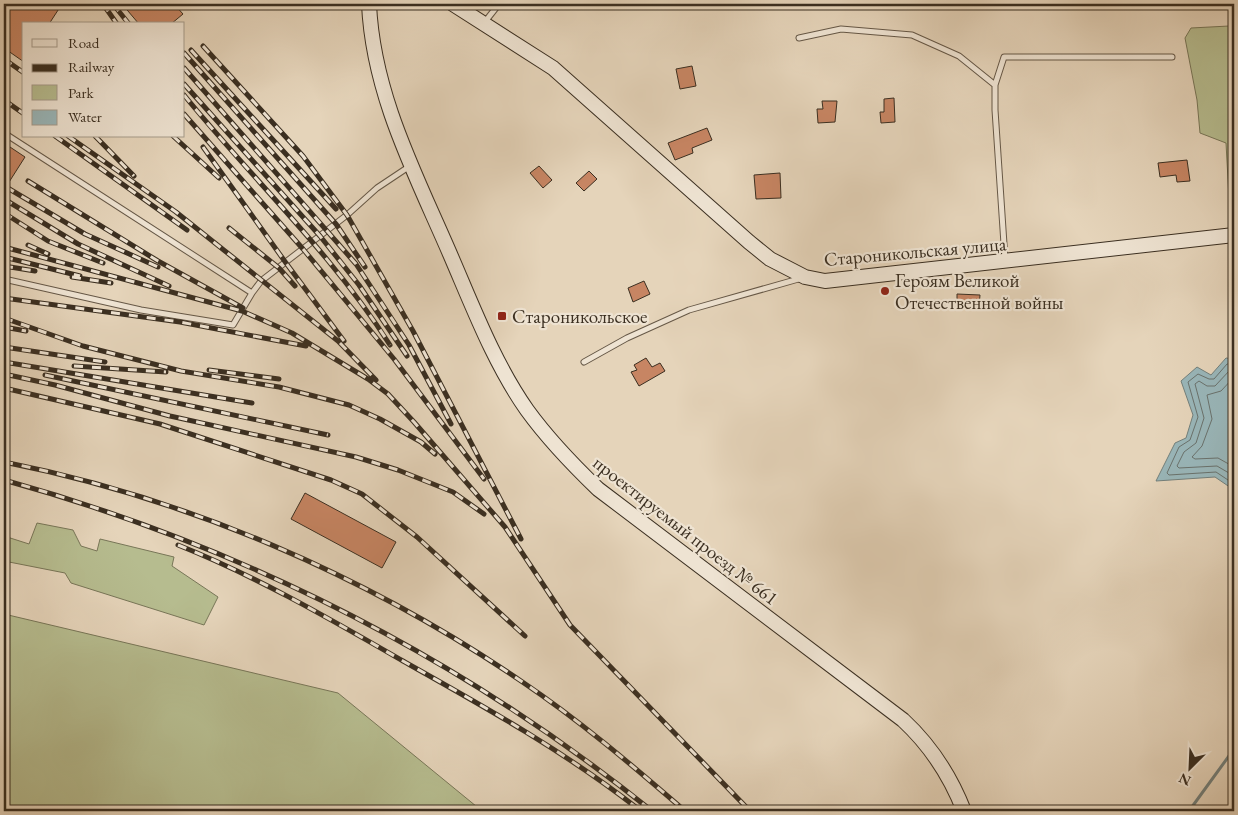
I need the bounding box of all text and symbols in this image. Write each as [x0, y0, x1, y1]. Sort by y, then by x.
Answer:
legend [22, 22, 185, 138]
text: Road [68, 33, 100, 52]
text: Railway [68, 57, 115, 76]
text: Park [68, 83, 95, 102]
text: Water [68, 107, 102, 126]
street label: Староникольская улица [823, 231, 1008, 272]
place label: Героям Великой Отечественной войны [895, 268, 1064, 315]
marker: Героям Великой Отечественной войны [879, 285, 891, 297]
place label: Староникольское [512, 304, 647, 329]
marker: Староникольское [496, 310, 508, 322]
street label: проектируемый проезд № 661 [588, 450, 783, 611]
north arrow [1166, 742, 1216, 792]
text: N [1175, 769, 1194, 790]

